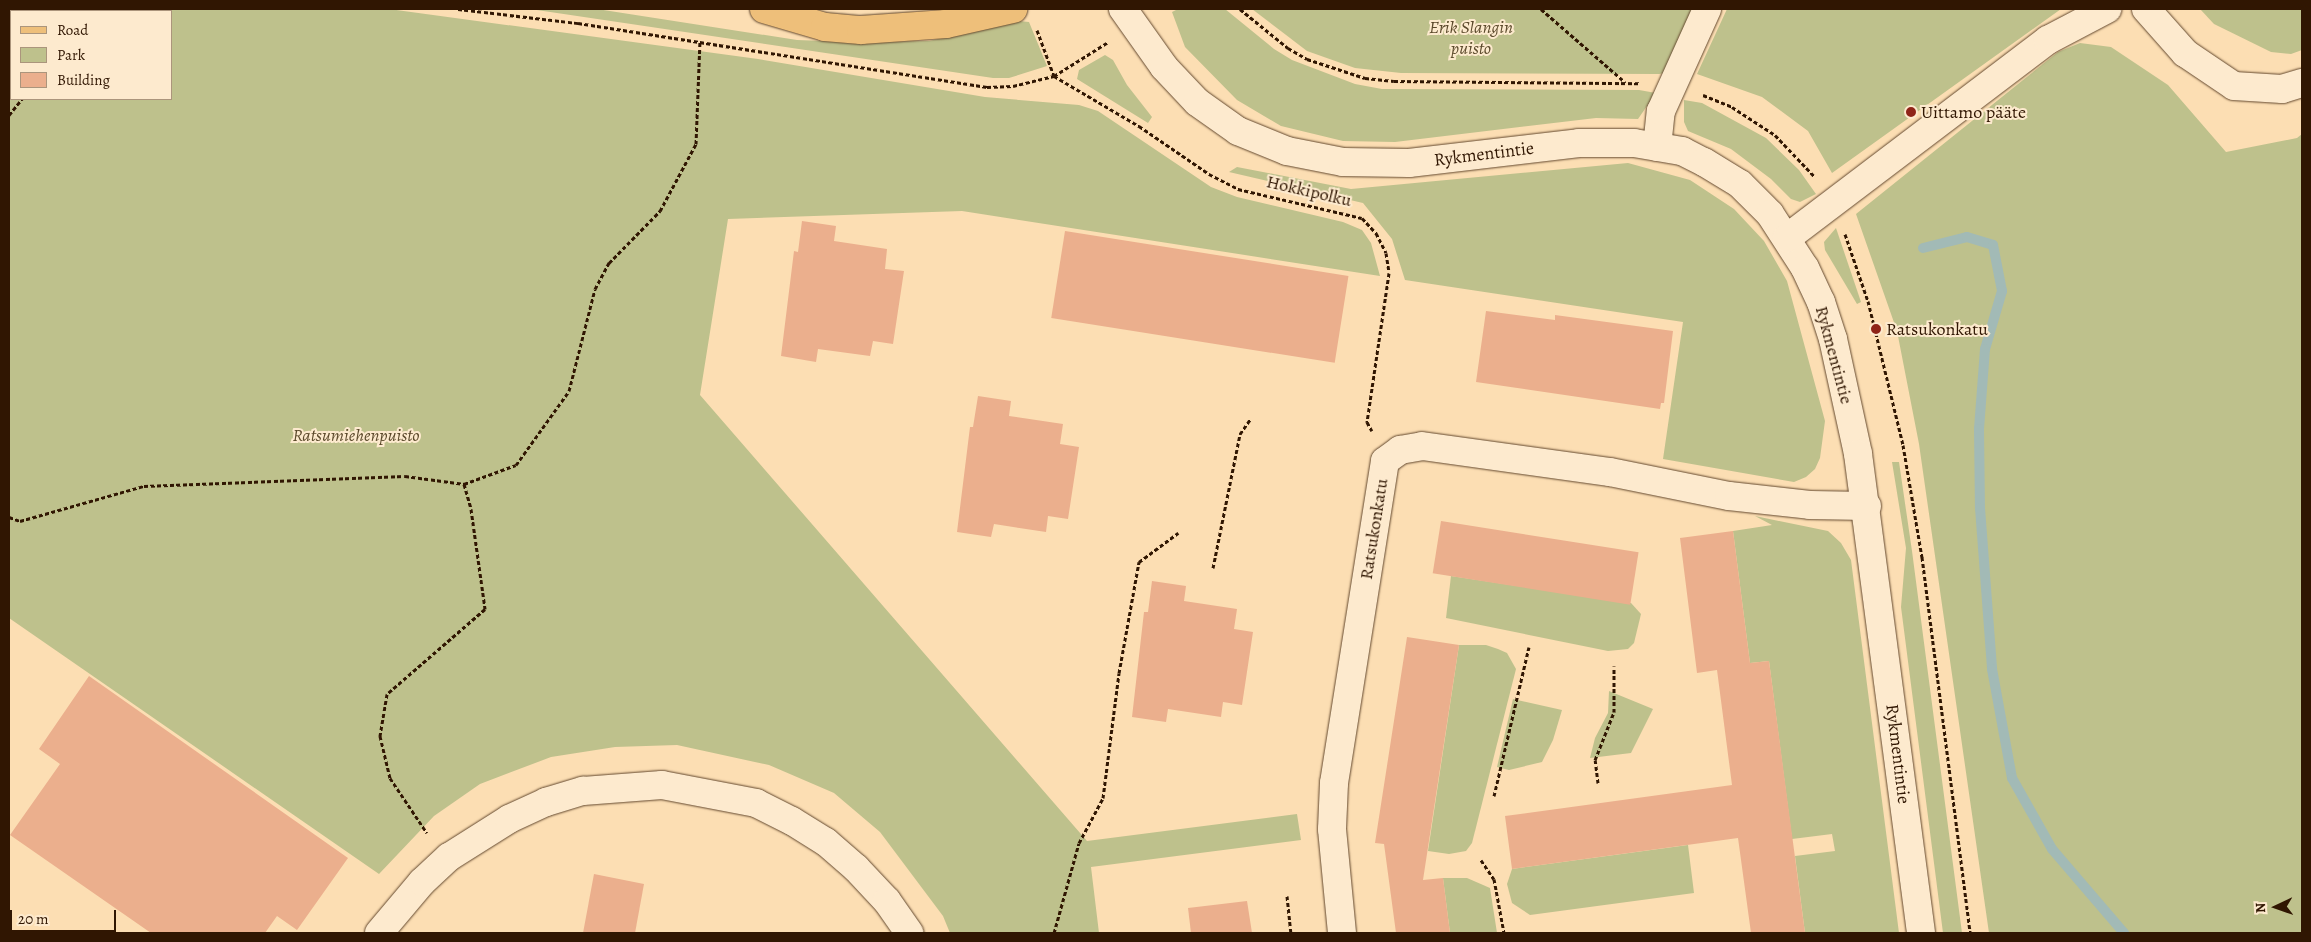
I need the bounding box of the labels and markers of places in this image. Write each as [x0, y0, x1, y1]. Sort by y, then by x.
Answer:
place label: Uittamo pääte [1921, 101, 2026, 123]
marker: Uittamo pääte [1905, 106, 1917, 118]
place label: Ratsukonkatu [1886, 318, 1988, 340]
marker: Ratsukonkatu [1870, 323, 1882, 335]

